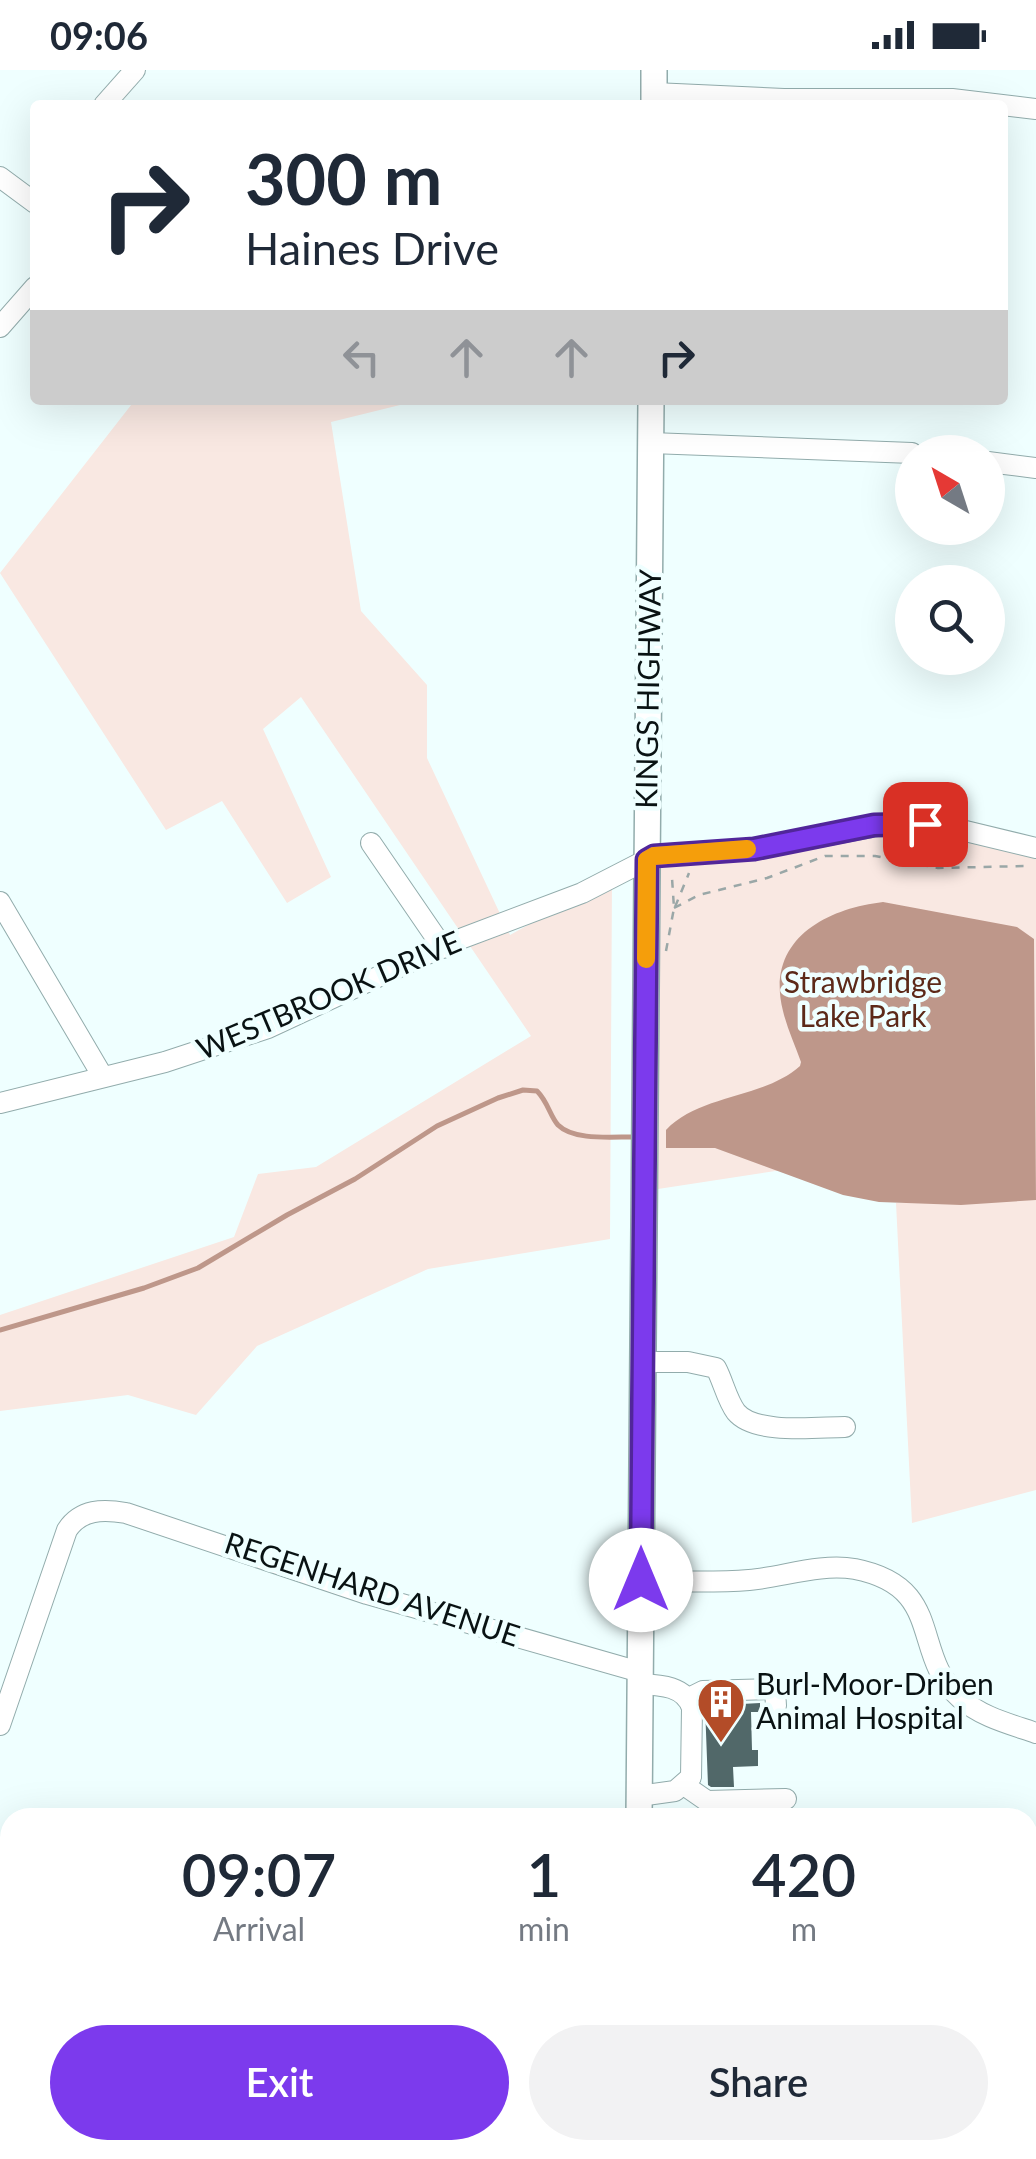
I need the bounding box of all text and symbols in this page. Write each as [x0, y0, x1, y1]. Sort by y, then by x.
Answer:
text: 09:06 [50, 12, 148, 58]
text: 300 m [245, 136, 442, 220]
icon: right [80, 140, 210, 270]
text: Haines Drive [245, 221, 499, 275]
icon: left [334, 330, 389, 385]
icon: ahead [439, 330, 494, 385]
icon: ahead [544, 330, 599, 385]
icon: right [649, 330, 704, 385]
north arrow [895, 435, 1005, 545]
map controls [895, 435, 1005, 675]
button: search [895, 565, 1005, 675]
street label: KINGS HIGHWAY [627, 568, 667, 809]
pin [883, 782, 968, 867]
icon: arrive [898, 797, 953, 852]
street label: WESTBROOK DRIVE [191, 922, 466, 1066]
park label: Strawbridge Lake Park [784, 963, 942, 1033]
street label: REGENHARD AVENUE [221, 1523, 525, 1653]
position arrow [589, 1528, 693, 1632]
place label: Burl-Moor-Driben Animal Hospital [756, 1665, 994, 1735]
building icon: Burl-Moor-Driben Animal Hospital [695, 1676, 747, 1744]
text: 09:07 [182, 1838, 336, 1910]
text: 1 [527, 1838, 561, 1910]
text: 420 [752, 1838, 856, 1910]
text: Arrival [213, 1909, 305, 1948]
text: min [518, 1909, 570, 1948]
text: m [791, 1909, 817, 1948]
button: Exit [50, 2025, 509, 2140]
button: Share [529, 2025, 988, 2140]

